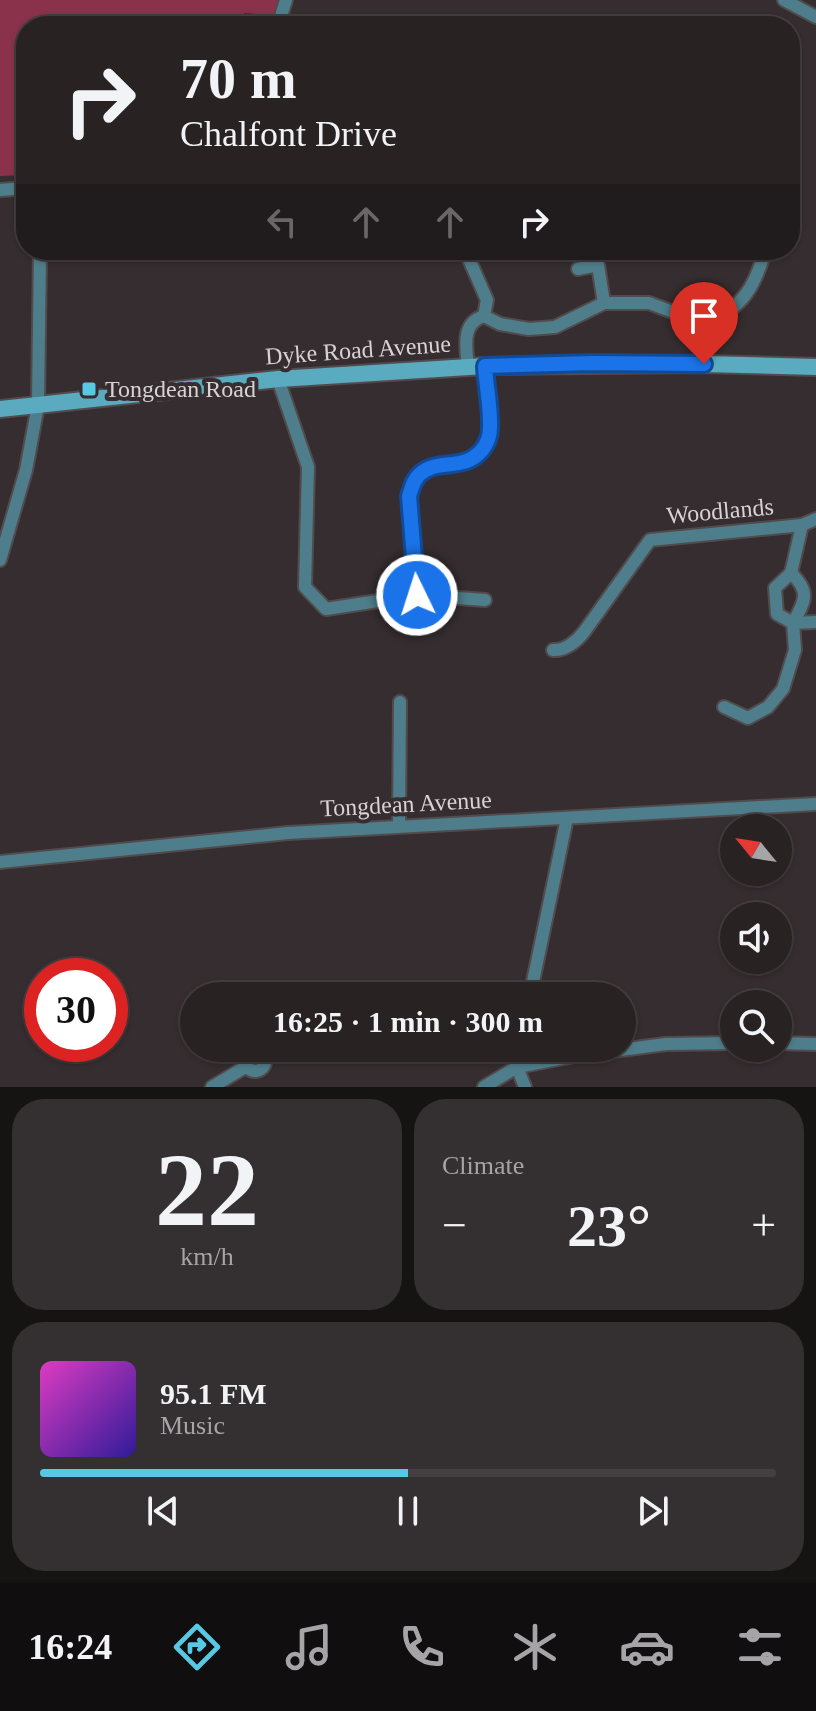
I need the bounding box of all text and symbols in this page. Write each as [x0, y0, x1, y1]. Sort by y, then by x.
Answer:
icon: right [48, 48, 152, 152]
text: 70 m [180, 48, 297, 110]
text: Chalfont Drive [180, 114, 397, 154]
icon: left [260, 200, 304, 244]
icon: ahead [344, 200, 388, 244]
icon: ahead [428, 200, 472, 244]
icon: right [512, 200, 556, 244]
pin [670, 282, 738, 364]
icon: arrive [682, 294, 726, 338]
street label: Dyke Road Avenue [264, 331, 452, 369]
place label: Tongdean Road [105, 376, 256, 402]
marker: Tongdean Road [80, 380, 98, 398]
street label: Woodlands [665, 493, 775, 529]
position arrow [375, 553, 459, 637]
street label: Tongdean Avenue [320, 787, 492, 821]
north arrow [720, 814, 792, 886]
map controls [720, 814, 792, 1062]
button: sound [720, 902, 792, 974]
speed limit sign: 30 [24, 958, 128, 1062]
button: search [720, 990, 792, 1062]
text: 16:25 · 1 min · 300 m [273, 1005, 543, 1038]
text: 22 [155, 1132, 259, 1247]
text: Climate [442, 1151, 524, 1180]
text: 23° [567, 1193, 651, 1259]
text: − [442, 1201, 467, 1250]
text: + [751, 1201, 776, 1250]
text: km/h [180, 1242, 234, 1271]
text: 95.1 FM [160, 1377, 267, 1410]
text: Music [160, 1411, 225, 1440]
icon: previous [141, 1489, 185, 1533]
icon: pause [386, 1489, 430, 1533]
icon: next [631, 1489, 675, 1533]
icon: directions [169, 1619, 225, 1675]
icon: music [281, 1619, 337, 1675]
icon: phone [394, 1619, 450, 1675]
icon: climate [507, 1619, 563, 1675]
icon: car [619, 1619, 675, 1675]
icon: filters [732, 1619, 788, 1675]
text: 16:24 [28, 1627, 112, 1667]

